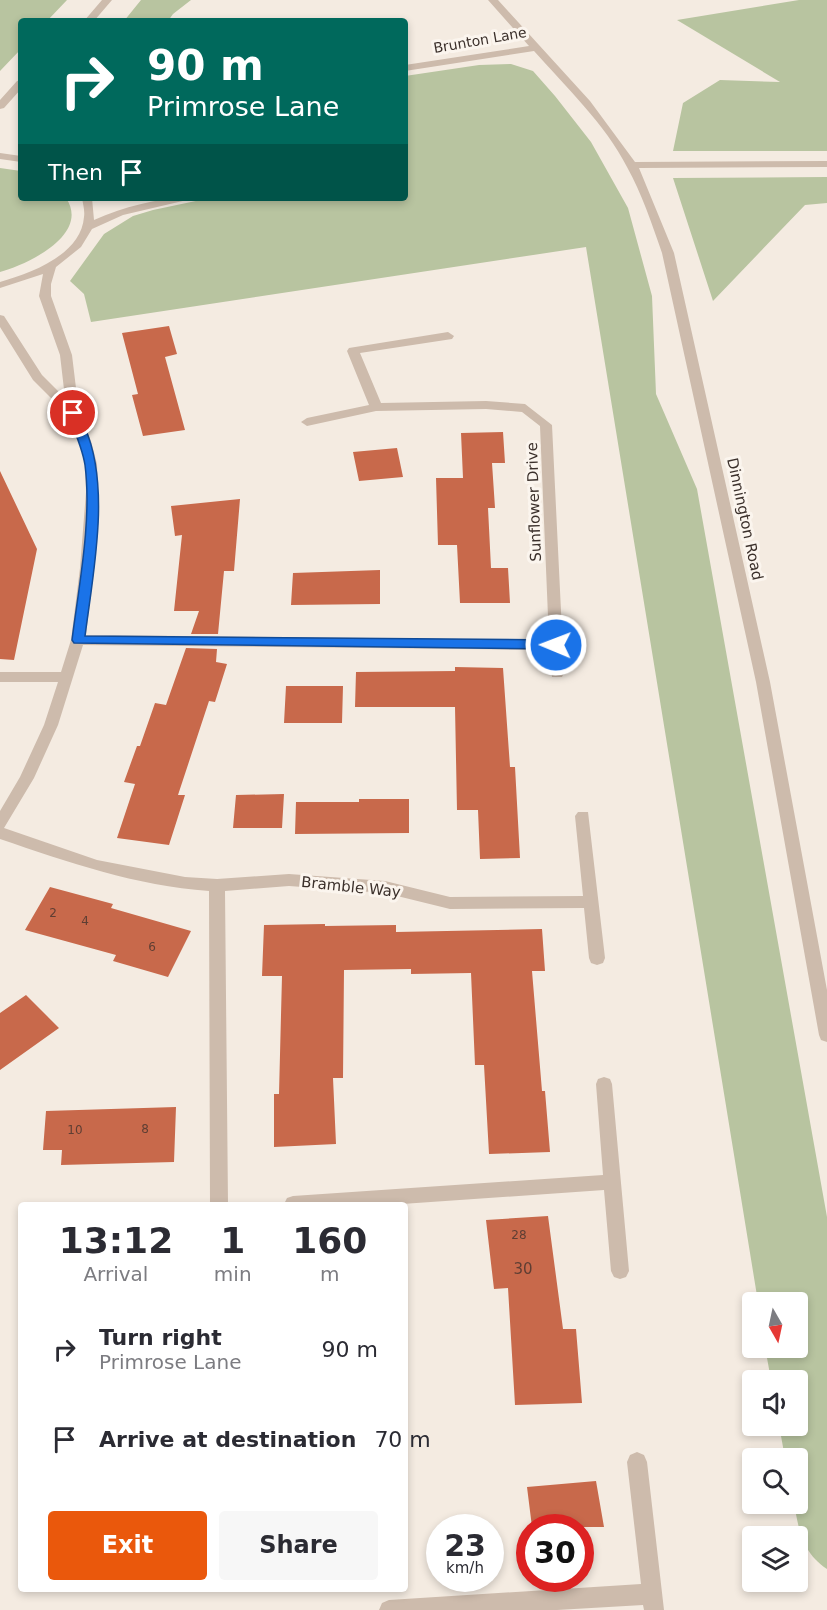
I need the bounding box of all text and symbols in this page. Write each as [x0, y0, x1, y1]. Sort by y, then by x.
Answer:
street label: Brunton Lane [432, 24, 528, 56]
text: 90 m [147, 41, 264, 90]
icon: right [48, 42, 126, 120]
text: Primrose Lane [147, 91, 339, 122]
icon: arrive [115, 156, 148, 189]
text: Then [48, 160, 103, 185]
pin [47, 387, 98, 438]
icon: arrive [56, 396, 89, 429]
street label: Sunflower Drive [523, 442, 545, 562]
street label: Dinnington Road [723, 456, 767, 582]
position arrow [524, 613, 588, 677]
street label: Bramble Way [300, 873, 402, 901]
house number: 2 [49, 906, 57, 920]
house number: 4 [81, 914, 89, 928]
house number: 6 [148, 940, 156, 954]
house number: 8 [141, 1122, 149, 1136]
house number: 10 [67, 1123, 83, 1137]
text: 13:12 [59, 1220, 173, 1261]
text: 1 [220, 1220, 245, 1261]
text: 160 [292, 1220, 367, 1261]
house number: 28 [511, 1228, 527, 1242]
house number: 30 [513, 1260, 533, 1278]
text: Arrival [83, 1262, 148, 1286]
text: min [214, 1262, 252, 1286]
text: m [320, 1262, 340, 1286]
north arrow [742, 1292, 808, 1358]
map controls [742, 1292, 808, 1592]
text: Turn right [99, 1325, 222, 1350]
icon: right [48, 1333, 81, 1366]
text: 90 m [322, 1337, 378, 1362]
text: Primrose Lane [99, 1350, 241, 1374]
button: sound [742, 1370, 808, 1436]
icon: arrive [48, 1423, 81, 1456]
text: Arrive at destination [99, 1427, 356, 1452]
text: 70 m [374, 1427, 431, 1452]
button: search [742, 1448, 808, 1514]
button: Exit [48, 1511, 207, 1580]
button: Share [219, 1511, 378, 1580]
speed limit sign: 30 [516, 1514, 594, 1592]
button: layers [742, 1526, 808, 1592]
text: 23 [444, 1528, 486, 1563]
text: km/h [446, 1559, 484, 1577]

